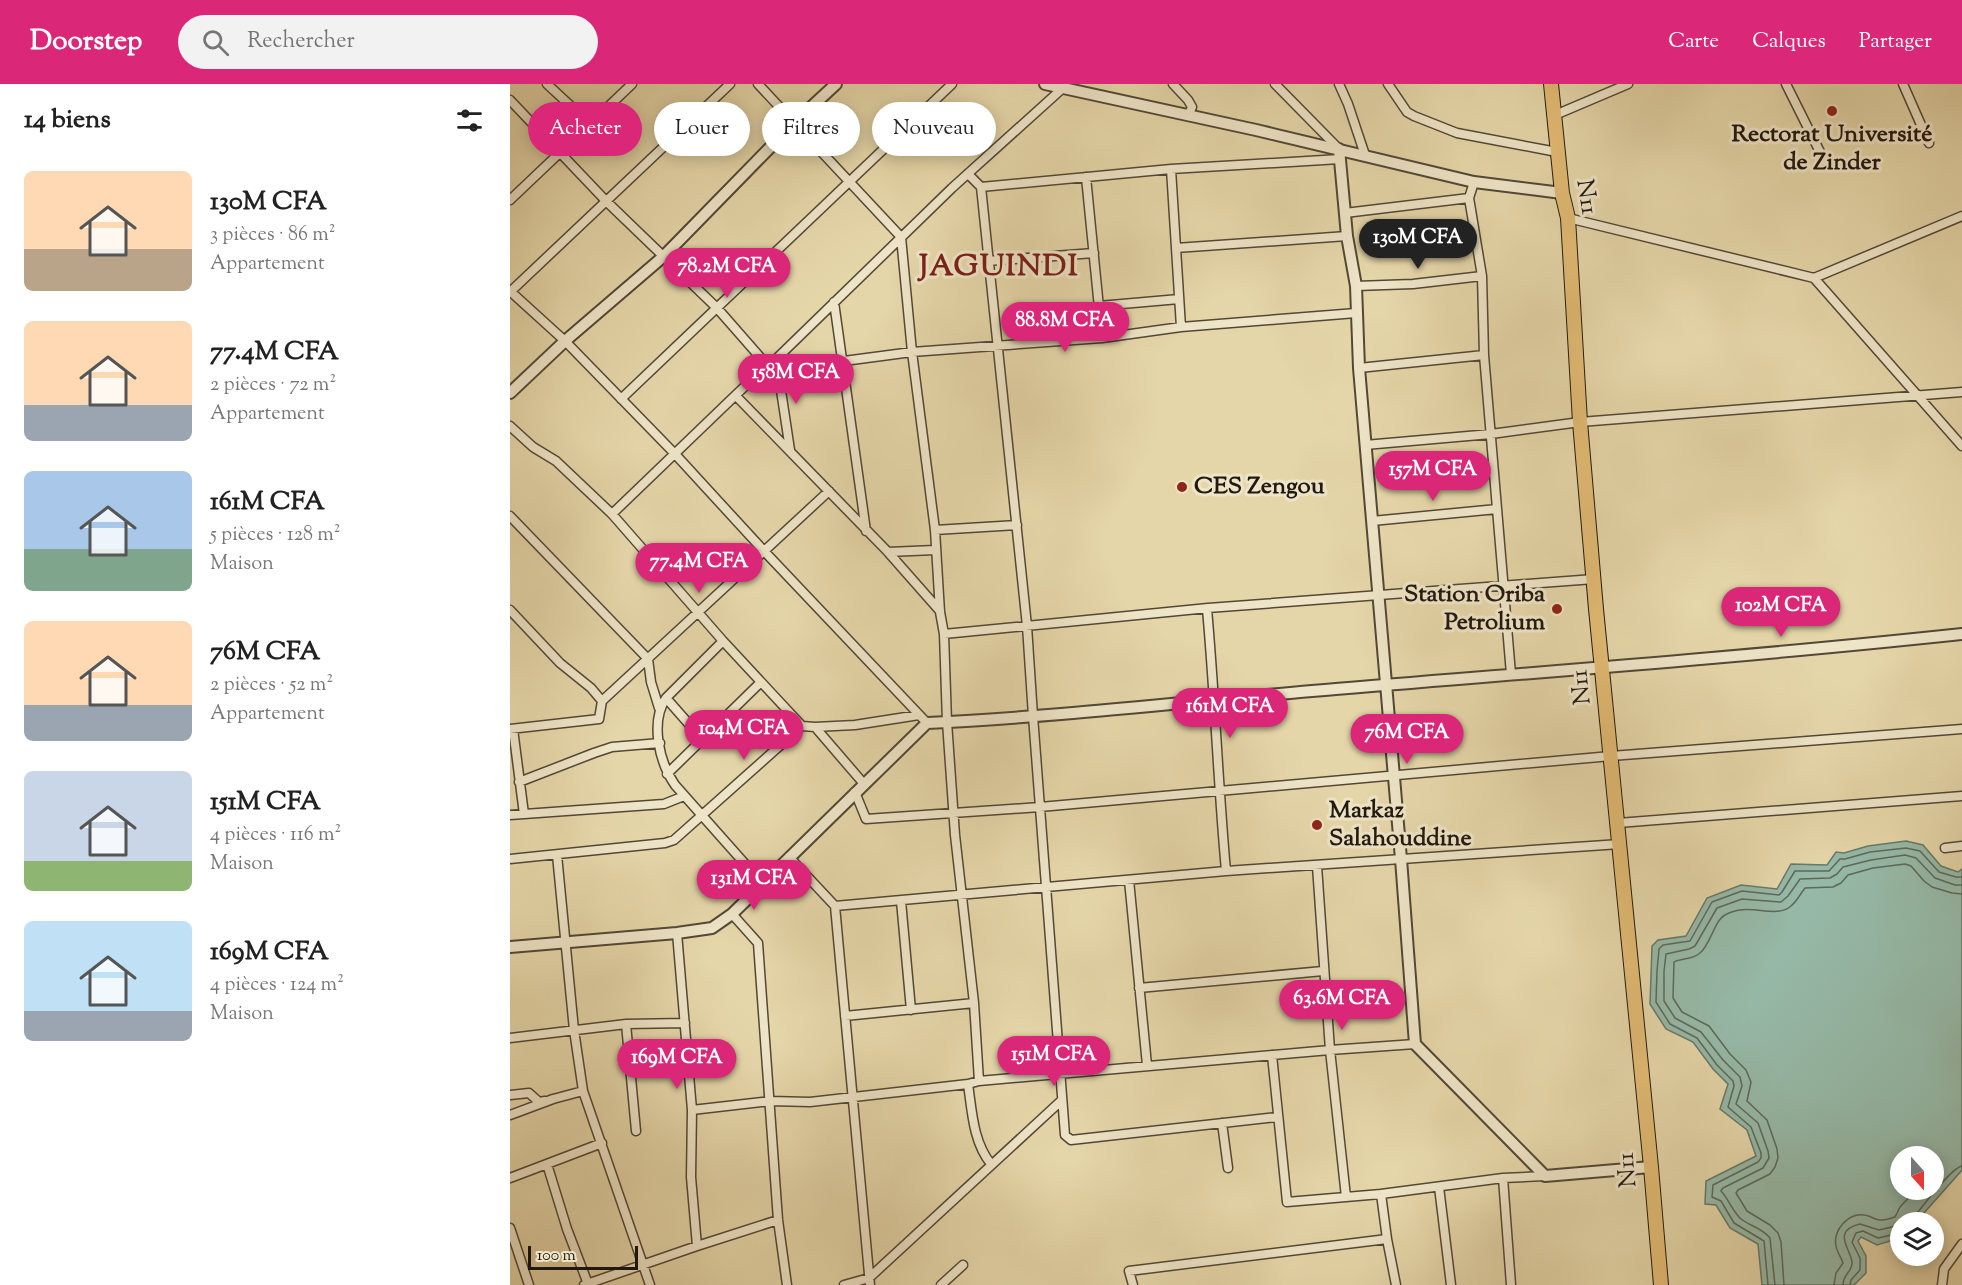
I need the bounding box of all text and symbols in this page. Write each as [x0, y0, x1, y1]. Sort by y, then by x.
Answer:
search box [178, 15, 598, 69]
text: Doorstep [30, 22, 142, 62]
icon: search [199, 26, 232, 59]
text: Rechercher [247, 26, 355, 58]
text: Carte [1668, 27, 1719, 57]
text: Calques [1752, 27, 1826, 57]
text: Partager [1859, 27, 1932, 57]
text: 14 biens [24, 102, 111, 139]
chip: Acheter [528, 102, 642, 156]
chip: Louer [654, 102, 750, 156]
chip: Filtres [762, 102, 860, 156]
chip: Nouveau [872, 102, 996, 156]
icon: filters [453, 104, 486, 137]
marker: Rectorat Université de Zinder [1825, 104, 1839, 118]
place label: Rectorat Université de Zinder [1732, 118, 1932, 180]
street label: N11 [1566, 177, 1606, 217]
text: 130M CFA [210, 184, 327, 221]
icon: home [72, 195, 144, 267]
pin: 130M CFA [1356, 219, 1480, 270]
text: 3 pièces · 86 m² [210, 221, 336, 250]
text: 130M CFA [1373, 224, 1463, 253]
district label: JAGUINDI [917, 246, 1079, 289]
pin: 78.2M CFA [658, 248, 796, 299]
text: Appartement [210, 250, 325, 279]
text: 78.2M CFA [677, 253, 777, 282]
pin: 88.8M CFA [996, 302, 1134, 353]
text: 88.8M CFA [1015, 307, 1115, 336]
text: 77.4M CFA [210, 334, 339, 371]
icon: home [72, 345, 144, 417]
pin: 158M CFA [734, 354, 858, 405]
text: 158M CFA [752, 359, 840, 388]
text: 2 pièces · 72 m² [210, 371, 336, 400]
text: Appartement [210, 400, 325, 429]
pin: 157M CFA [1371, 451, 1495, 502]
text: 157M CFA [1389, 456, 1477, 485]
place label: CES Zengou [1194, 470, 1325, 504]
marker: CES Zengou [1175, 480, 1189, 494]
text: 161M CFA [210, 484, 325, 521]
icon: home [72, 495, 144, 567]
text: 5 pièces · 128 m² [210, 521, 341, 550]
pin: 77.4M CFA [630, 543, 768, 594]
text: 77.4M CFA [649, 548, 749, 577]
text: Maison [210, 550, 274, 579]
place label: Station Oriba Petrolium [1404, 578, 1546, 640]
pin: 102M CFA [1719, 587, 1843, 638]
text: 102M CFA [1735, 592, 1827, 621]
marker: Station Oriba Petrolium [1550, 602, 1564, 616]
text: 76M CFA [210, 634, 320, 671]
icon: home [72, 645, 144, 717]
street label: N11 [1563, 668, 1601, 706]
text: 2 pièces · 52 m² [210, 671, 333, 700]
pin: 161M CFA [1168, 688, 1292, 739]
text: 161M CFA [1186, 693, 1274, 722]
text: Appartement [210, 700, 325, 729]
pin: 104M CFA [682, 710, 806, 761]
pin: 76M CFA [1352, 714, 1462, 765]
text: 104M CFA [698, 715, 790, 744]
text: 76M CFA [1365, 719, 1449, 748]
text: 151M CFA [210, 784, 321, 821]
place label: Markaz Salahouddine [1329, 794, 1472, 856]
icon: home [72, 795, 144, 867]
marker: Markaz Salahouddine [1310, 818, 1324, 832]
text: 4 pièces · 116 m² [210, 821, 341, 850]
text: Maison [210, 850, 274, 879]
pin: 131M CFA [692, 860, 816, 911]
text: 131M CFA [711, 865, 797, 894]
text: 169M CFA [210, 934, 329, 971]
icon: home [72, 945, 144, 1017]
text: 4 pièces · 124 m² [210, 971, 344, 1000]
pin: 63.6M CFA [1273, 980, 1411, 1031]
text: 63.6M CFA [1293, 985, 1391, 1014]
text: Maison [210, 1000, 274, 1029]
pin: 151M CFA [992, 1036, 1116, 1087]
pin: 169M CFA [615, 1039, 739, 1090]
text: 151M CFA [1011, 1041, 1097, 1070]
text: 169M CFA [631, 1044, 723, 1073]
north arrow [1890, 1146, 1944, 1200]
map controls [1890, 1146, 1944, 1266]
street label: N11 [1610, 1151, 1646, 1189]
button: layers [1890, 1212, 1944, 1266]
scale bar [528, 1243, 638, 1270]
text: 100 m [537, 1245, 576, 1268]

